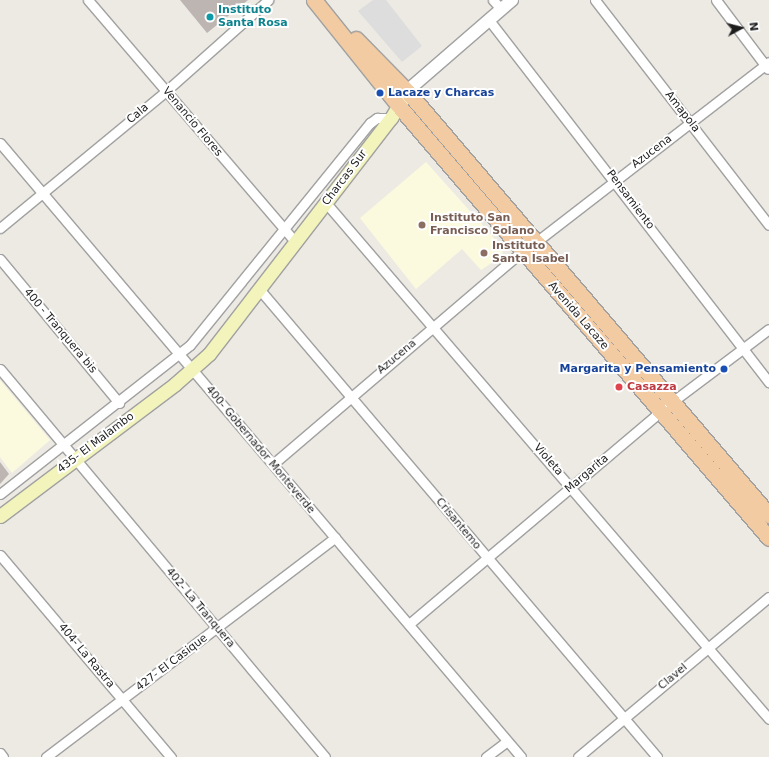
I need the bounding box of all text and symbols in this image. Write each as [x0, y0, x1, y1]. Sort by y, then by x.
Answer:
place label: Instituto Santa Rosa [218, 4, 288, 30]
north arrow [721, 8, 761, 48]
marker: Instituto Santa Rosa [205, 12, 215, 22]
text: N [746, 21, 760, 32]
street label: Venancio Flores [159, 85, 225, 159]
place label: Lacaze y Charcas [388, 86, 494, 100]
marker: Lacaze y Charcas [375, 88, 385, 98]
street label: Amapola [662, 89, 702, 135]
street label: Cala [124, 101, 152, 127]
street label: Azucena [629, 133, 675, 171]
street label: Charcas Sur [320, 148, 370, 208]
street label: Pensamiento [603, 168, 657, 232]
place label: Instituto San Francisco Solano [430, 212, 534, 238]
marker: Instituto San Francisco Solano [417, 220, 427, 230]
place label: Instituto Santa Isabel [492, 240, 569, 266]
marker: Instituto Santa Isabel [479, 248, 489, 258]
street label: Avenida Lacaze [545, 279, 611, 353]
street label: 400 - Tranquera bis [21, 286, 99, 376]
street label: Azucena [375, 337, 419, 377]
place label: Margarita y Pensamiento [560, 362, 716, 376]
marker: Margarita y Pensamiento [719, 364, 729, 374]
place label: Casazza [627, 380, 677, 394]
marker: Casazza [614, 382, 624, 392]
street label: 400- Gobernador Monteverde [203, 383, 317, 517]
street label: 435- El Malambo [55, 410, 137, 476]
street label: Violeta [531, 441, 565, 479]
street label: Margarita [562, 452, 612, 496]
street label: Crisantemo [433, 496, 483, 552]
street label: 402- La Tranquera [163, 565, 237, 651]
street label: 404- La Rastra [55, 621, 117, 691]
street label: 427- El Casique [134, 632, 210, 694]
street label: Clavel [656, 661, 690, 693]

